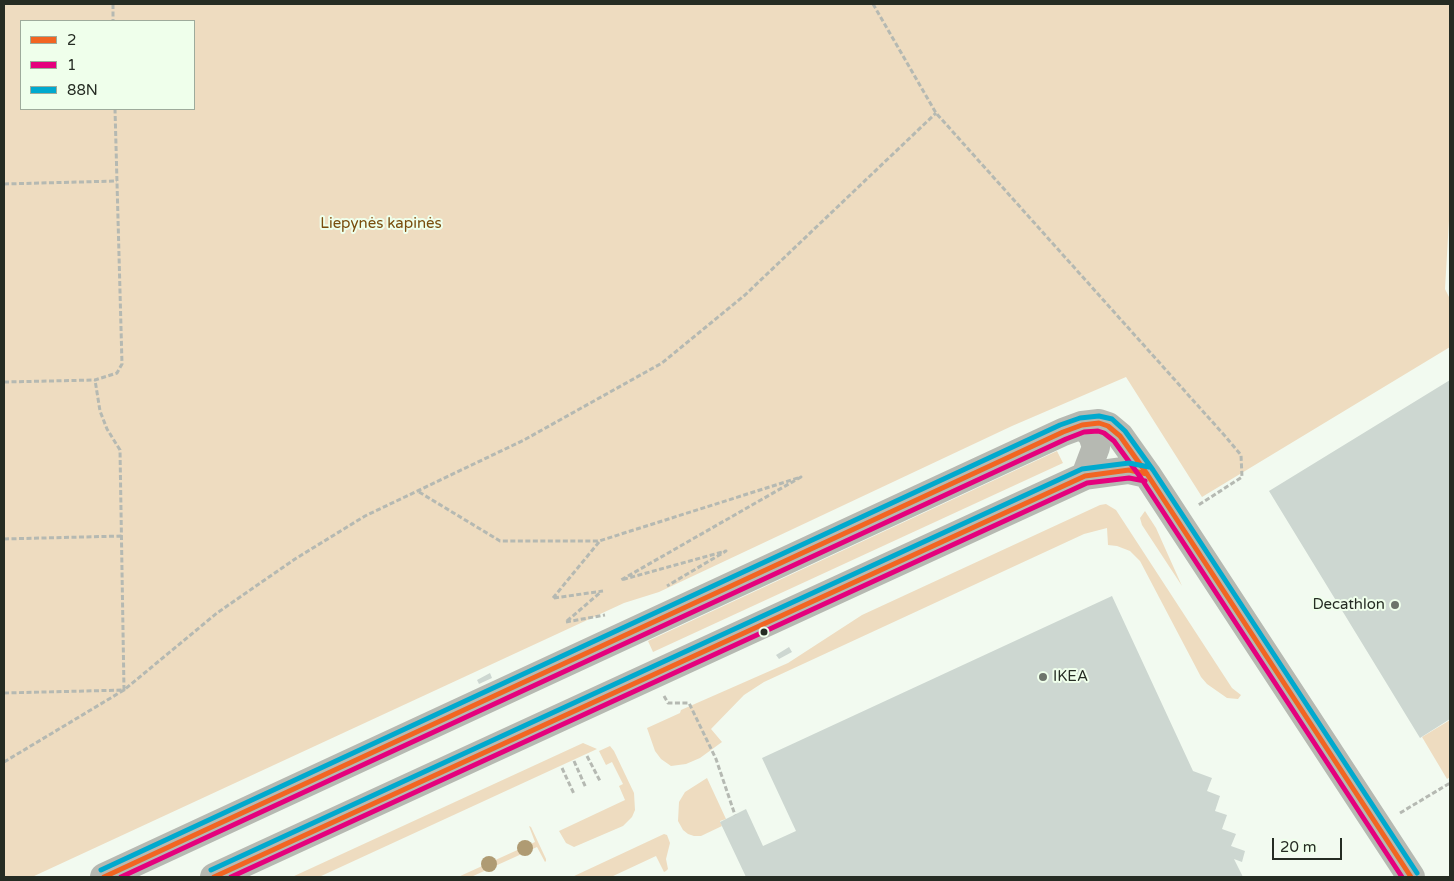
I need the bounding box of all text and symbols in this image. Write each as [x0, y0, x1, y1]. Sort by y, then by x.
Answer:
legend [20, 20, 195, 110]
text: 2 [67, 31, 76, 49]
text: 1 [67, 56, 76, 74]
text: 88N [67, 81, 98, 99]
park label: Liepynės kapinės [320, 215, 442, 233]
place label: Decathlon [1312, 596, 1385, 614]
marker: Decathlon [1389, 599, 1401, 611]
unlabelled marker [759, 627, 769, 637]
place label: IKEA [1053, 668, 1088, 686]
marker: IKEA [1037, 671, 1049, 683]
scale bar [1274, 828, 1344, 860]
text: 20 m [1280, 838, 1317, 856]

